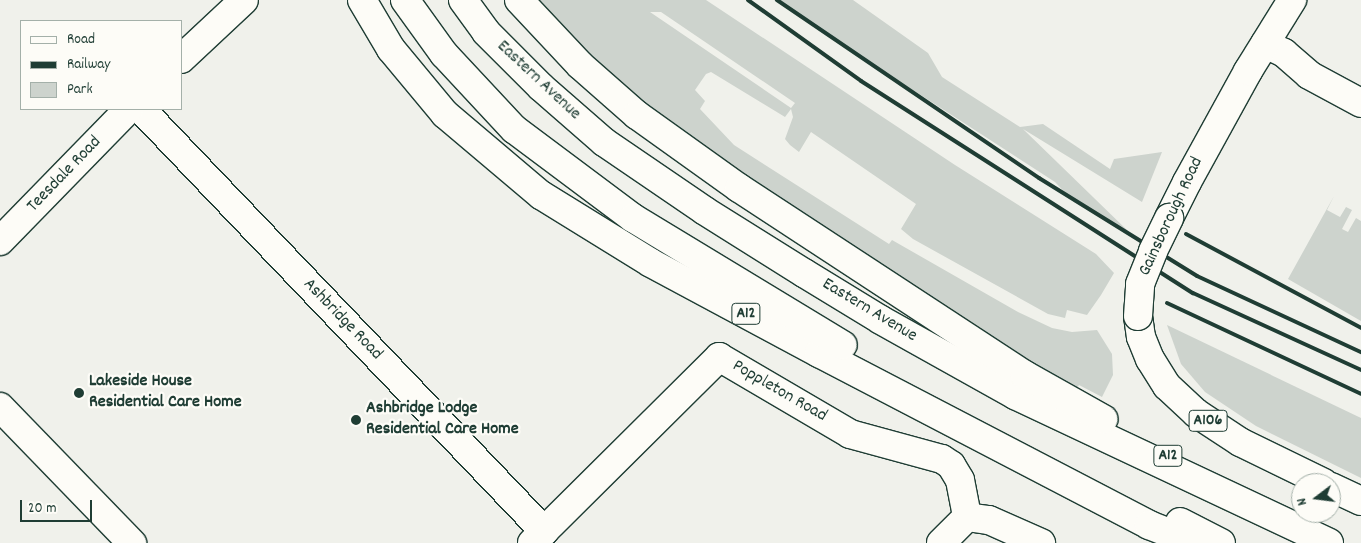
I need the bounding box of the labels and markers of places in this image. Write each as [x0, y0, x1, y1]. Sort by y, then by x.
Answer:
place label: Lakeside House Residential Care Home [89, 372, 242, 414]
marker: Lakeside House Residential Care Home [73, 387, 85, 399]
place label: Ashbridge Lodge Residential Care Home [366, 399, 519, 442]
marker: Ashbridge Lodge Residential Care Home [350, 414, 362, 426]

